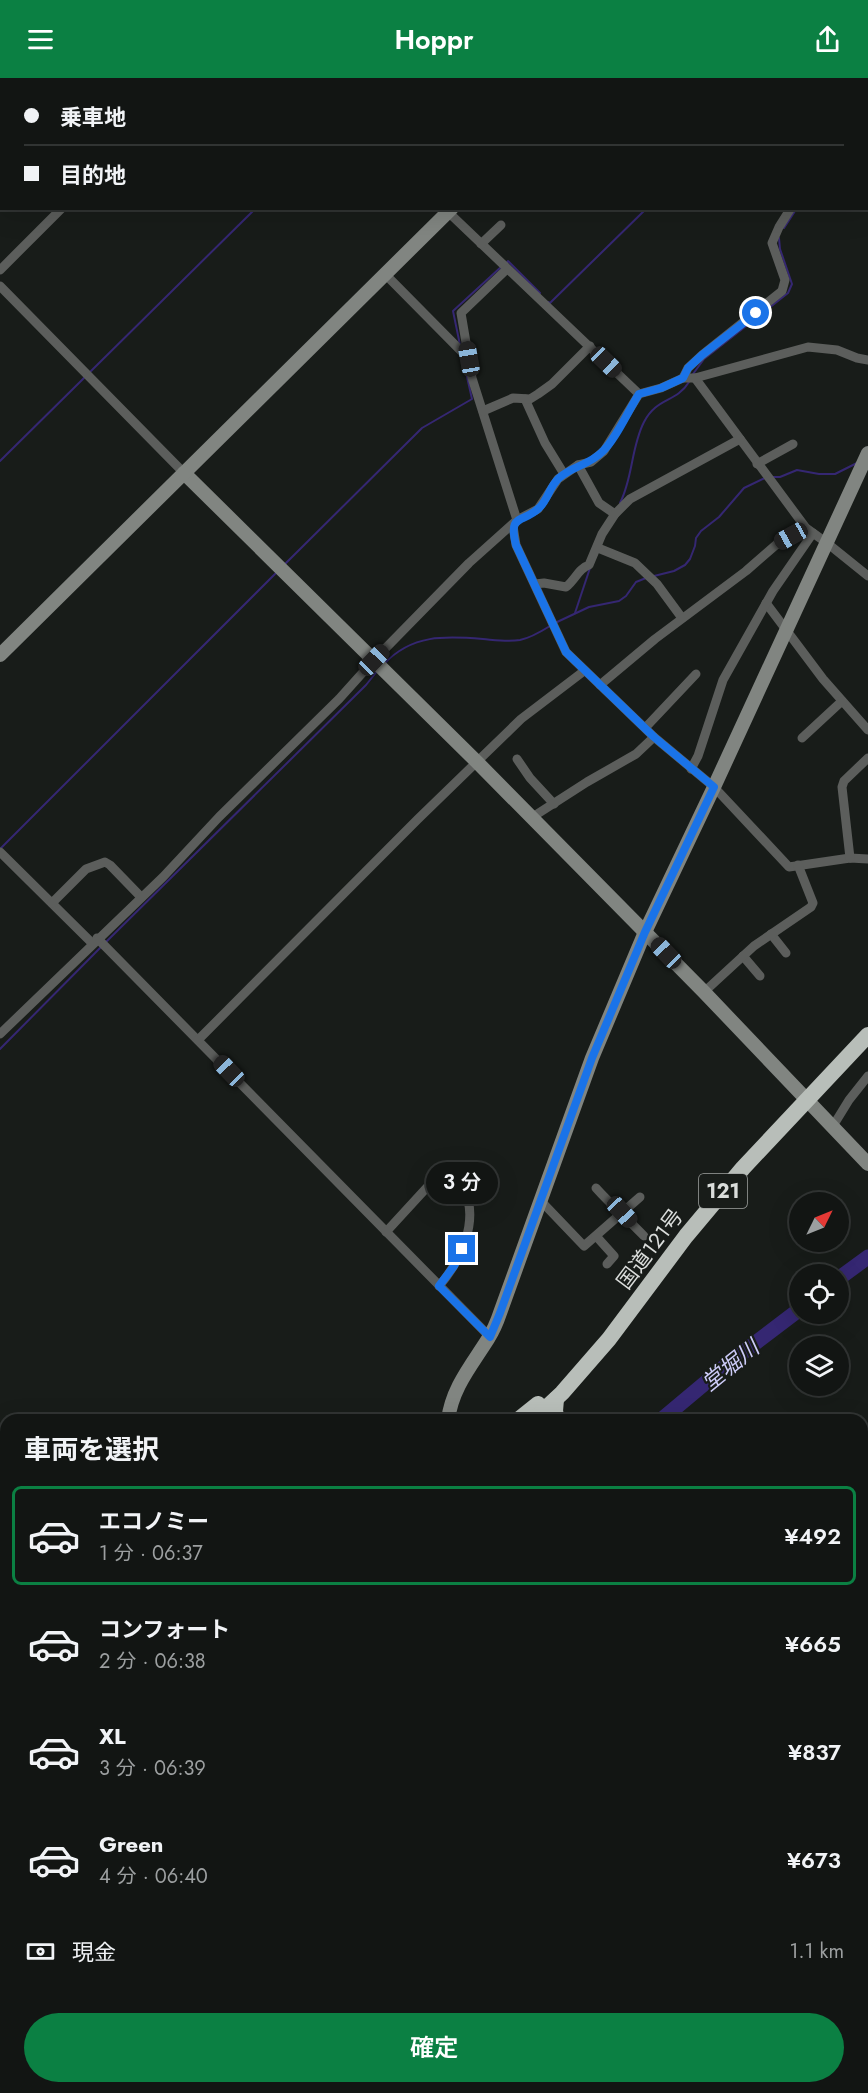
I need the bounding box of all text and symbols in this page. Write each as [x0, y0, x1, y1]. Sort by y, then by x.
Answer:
text: Hoppr [394, 20, 474, 59]
icon: menu [24, 23, 57, 56]
icon: share [811, 23, 844, 56]
text: 乗車地 [60, 101, 126, 133]
text: 目的地 [60, 159, 126, 191]
route start [742, 299, 769, 326]
car [457, 340, 481, 378]
car [587, 343, 625, 381]
car [771, 519, 811, 553]
car [355, 641, 393, 679]
car [647, 934, 685, 972]
car [210, 1052, 248, 1090]
callout: 3 分 [426, 1162, 498, 1204]
text: 3 分 [443, 1168, 481, 1197]
road number: 121 [699, 1174, 747, 1208]
north arrow [789, 1192, 849, 1252]
map controls [789, 1192, 849, 1396]
car [603, 1193, 641, 1231]
street label: 国道121号 [610, 1202, 690, 1296]
route end [448, 1235, 475, 1262]
button: locate [789, 1264, 849, 1324]
water label: 堂堀川 [694, 1331, 767, 1398]
button: layers [789, 1336, 849, 1396]
text: 車両を選択 [24, 1430, 159, 1469]
text: エコノミー [99, 1505, 209, 1537]
icon: car [27, 1509, 81, 1563]
text: ¥492 [784, 1520, 841, 1552]
text: 1 分 · 06:37 [99, 1539, 203, 1568]
text: コンフォート [99, 1613, 230, 1645]
icon: car [27, 1617, 81, 1671]
text: ¥665 [785, 1628, 841, 1660]
text: 2 分 · 06:38 [99, 1647, 206, 1676]
text: XL [99, 1720, 126, 1752]
icon: car [27, 1725, 81, 1779]
text: ¥837 [788, 1736, 841, 1768]
text: 3 分 · 06:39 [99, 1754, 206, 1783]
text: Green [99, 1828, 163, 1860]
icon: car [27, 1833, 81, 1887]
text: ¥673 [787, 1844, 841, 1876]
text: 4 分 · 06:40 [99, 1862, 208, 1891]
icon: cash [24, 1935, 57, 1968]
text: 現金 [72, 1936, 116, 1968]
text: 1.1 km [790, 1937, 844, 1966]
button: 確定 [24, 2013, 844, 2082]

